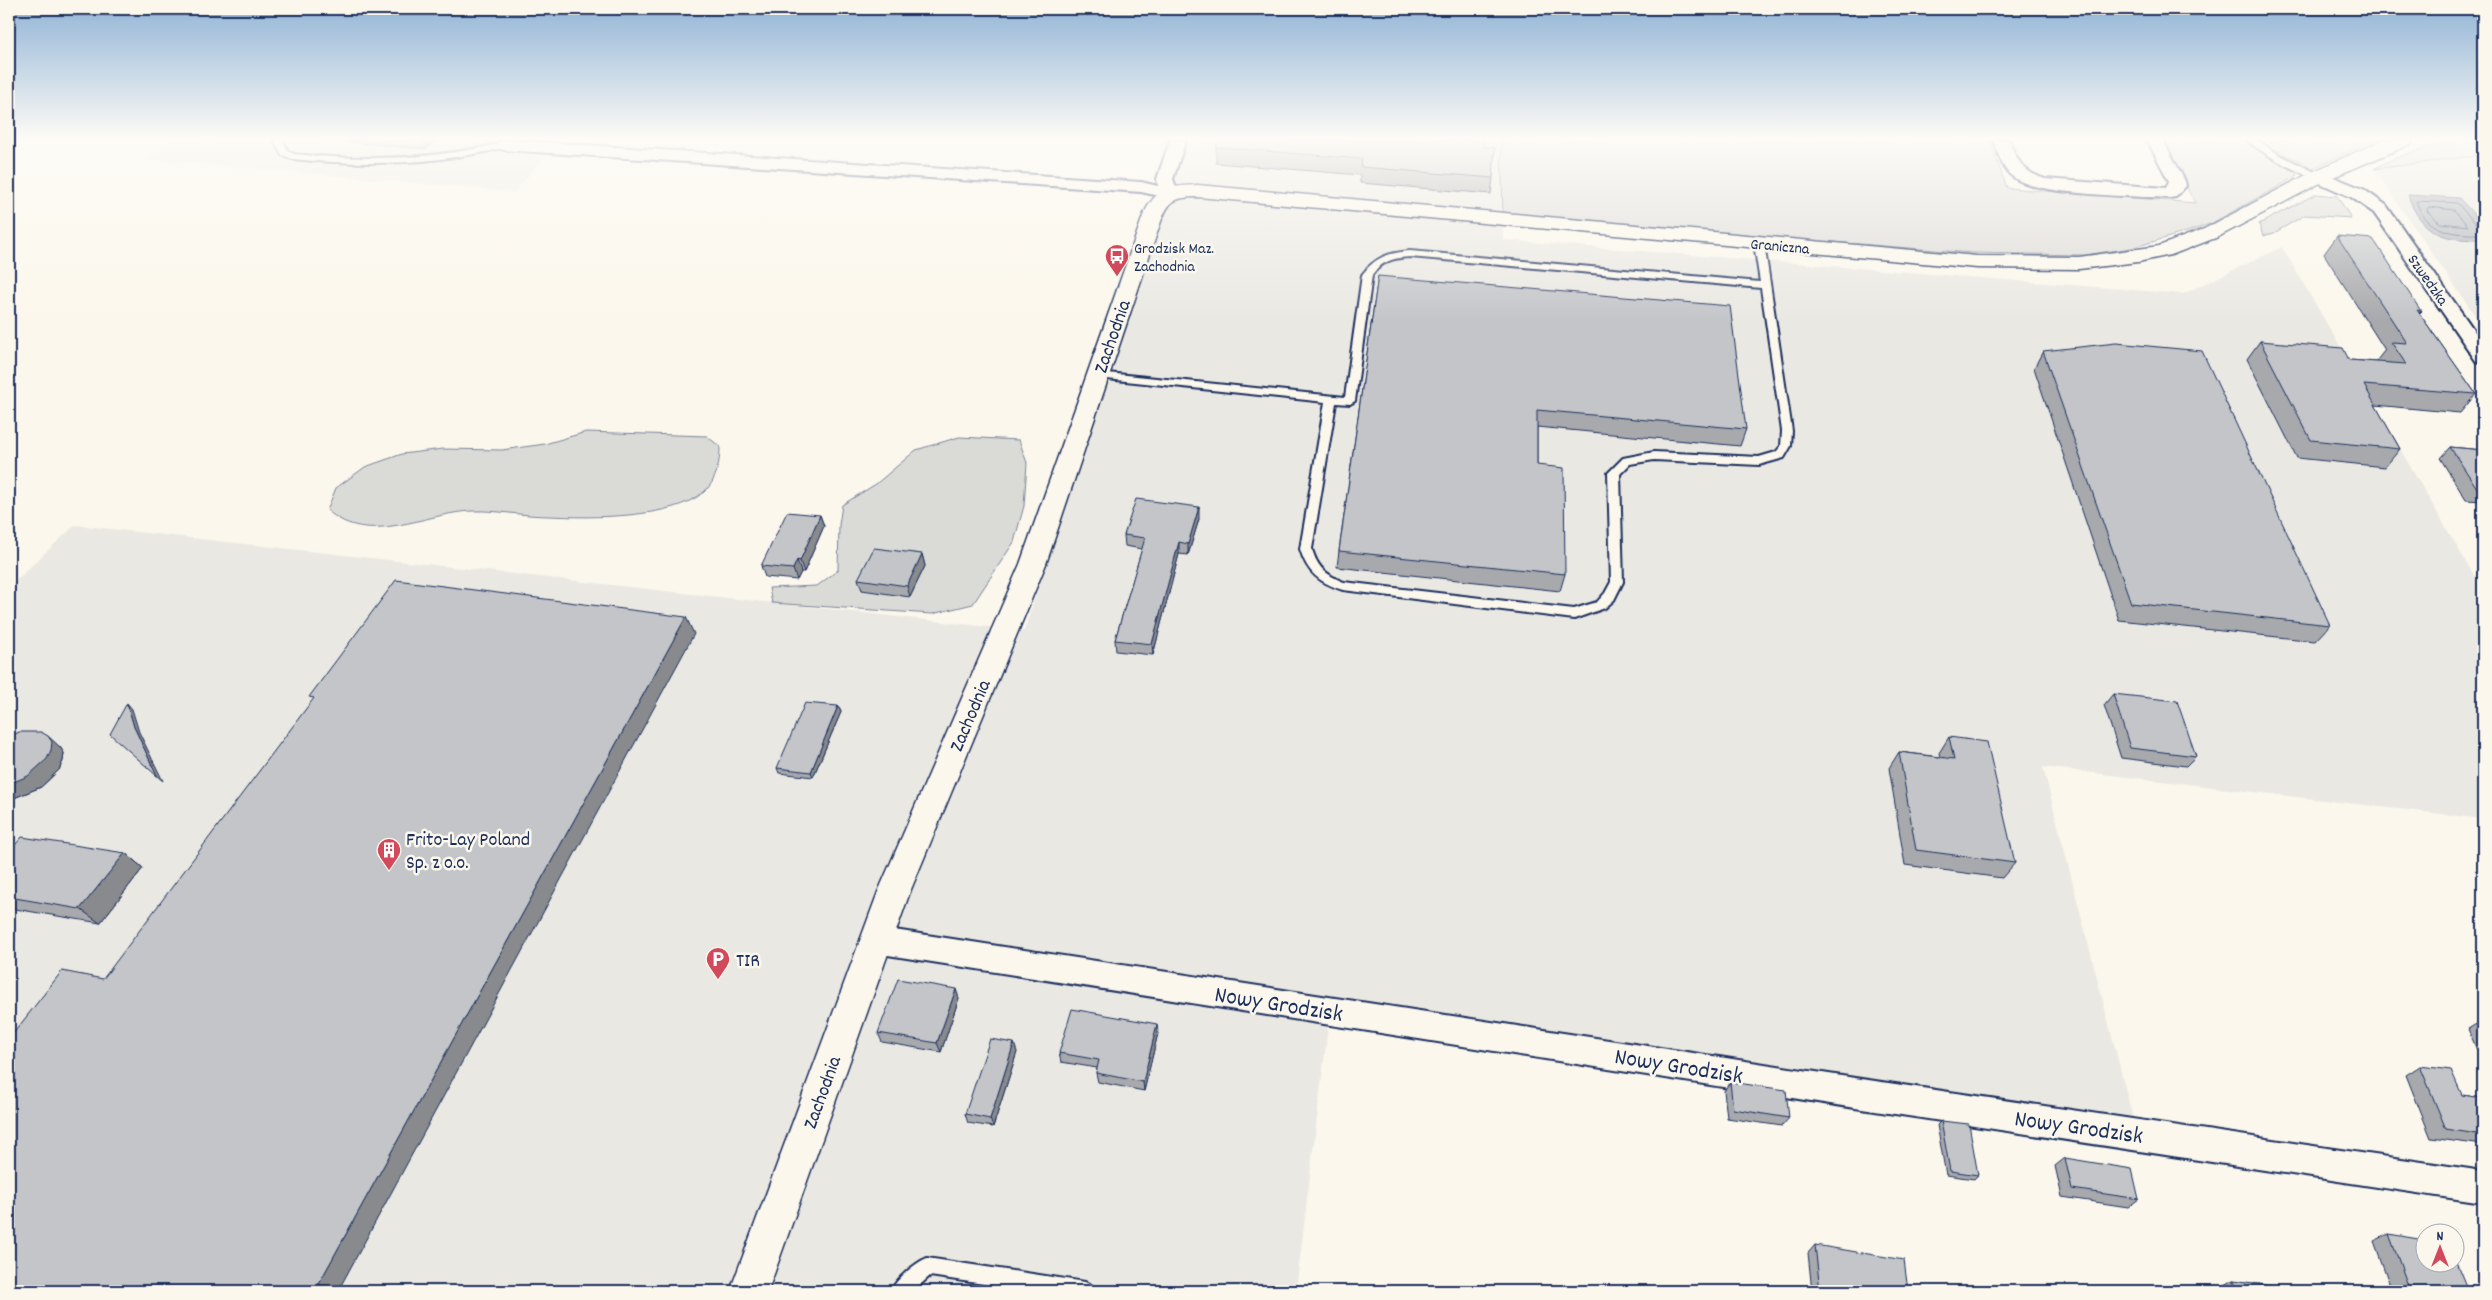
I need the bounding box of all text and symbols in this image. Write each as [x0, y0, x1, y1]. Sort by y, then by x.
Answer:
street label: Graniczna [1749, 233, 1811, 262]
place label: Grodzisk Maz. Zachodnia [1134, 238, 1214, 279]
bus stop icon: Grodzisk Maz. Zachodnia [1104, 243, 1130, 277]
street label: Szwedzka [2401, 250, 2453, 311]
street label: Zachodnia [1088, 296, 1140, 377]
street label: Zachodnia [944, 675, 1000, 757]
place label: Frito-Lay Poland Sp. z o.o. [406, 827, 530, 878]
building icon: Frito-Lay Poland Sp. z o.o. [376, 837, 402, 871]
parking icon: TIR [705, 946, 731, 980]
place label: TIR [736, 948, 760, 976]
street label: Nowy Grodzisk [1212, 979, 1345, 1033]
street label: Nowy Grodzisk [1612, 1041, 1745, 1095]
street label: Zachodnia [798, 1052, 850, 1134]
street label: Nowy Grodzisk [2012, 1103, 2145, 1155]
north arrow [2414, 1222, 2464, 1272]
text: N [2437, 1227, 2444, 1247]

